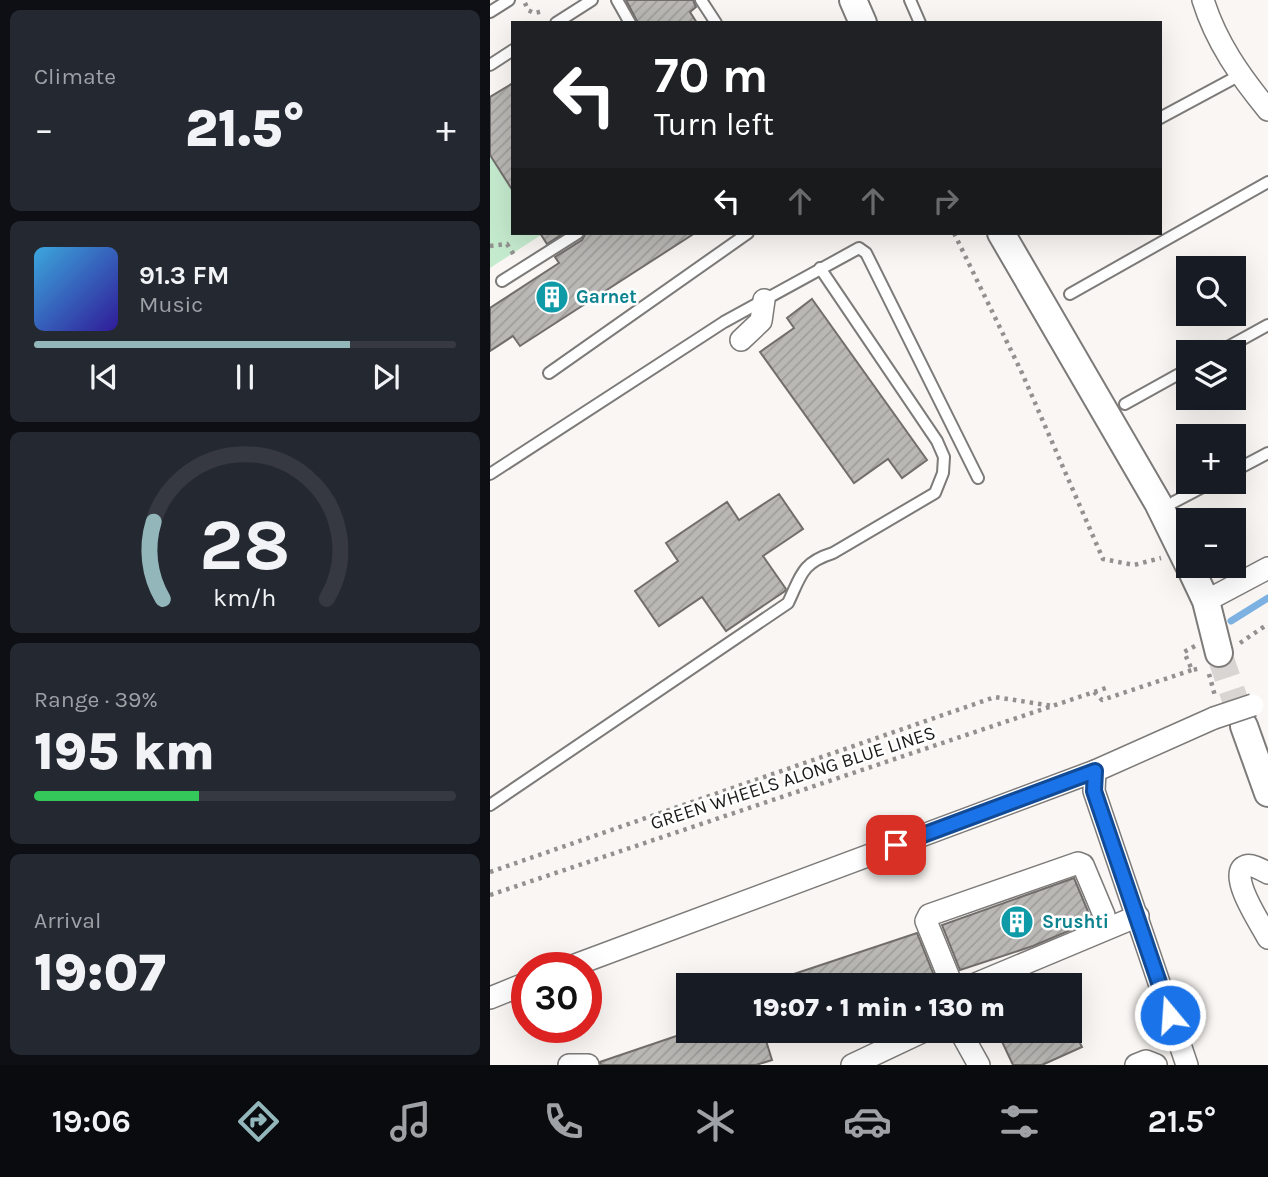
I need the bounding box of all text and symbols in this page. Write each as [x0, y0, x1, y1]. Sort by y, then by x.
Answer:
text: 70 m [654, 47, 768, 104]
icon: left [539, 49, 630, 140]
text: Climate [34, 63, 116, 90]
text: 21.5° [185, 98, 305, 159]
text: Turn left [654, 106, 774, 143]
text: − [34, 107, 54, 152]
text: + [436, 107, 456, 152]
icon: left [708, 182, 746, 220]
icon: ahead [781, 182, 819, 220]
icon: ahead [854, 182, 892, 220]
icon: right [927, 182, 965, 220]
map controls [1176, 256, 1246, 578]
button: search [1176, 256, 1246, 326]
text: 91.3 FM [139, 260, 229, 291]
building icon: Garnet [533, 278, 571, 316]
place label: Garnet [576, 286, 637, 308]
text: Music [139, 291, 203, 318]
button: layers [1176, 340, 1246, 410]
icon: previous [85, 358, 123, 396]
icon: pause [226, 358, 264, 396]
icon: next [367, 358, 405, 396]
button: + [1176, 424, 1246, 494]
text: 28 [199, 502, 291, 587]
button: − [1176, 508, 1246, 578]
text: km/h [213, 582, 277, 611]
text: Range · 39% [34, 686, 158, 713]
text: 195 km [34, 721, 215, 782]
street label: GREEN WHEELS ALONG BLUE LINES [648, 721, 938, 835]
pin [866, 815, 926, 875]
icon: arrive [877, 826, 915, 864]
building icon: Srushti [998, 903, 1036, 941]
text: Arrival [34, 907, 101, 934]
place label: Srushti [1042, 911, 1109, 933]
text: 19:07 [34, 942, 166, 1003]
speed limit sign: 30 [511, 952, 602, 1043]
position arrow [1133, 978, 1207, 1052]
text: 19:07 · 1 min · 130 m [753, 992, 1005, 1023]
icon: directions [234, 1097, 283, 1146]
icon: music [386, 1097, 435, 1146]
icon: phone [539, 1097, 588, 1146]
icon: climate [691, 1097, 740, 1146]
icon: car [843, 1097, 892, 1146]
icon: filters [995, 1097, 1044, 1146]
text: 19:06 [52, 1103, 131, 1140]
text: 21.5° [1148, 1103, 1216, 1140]

